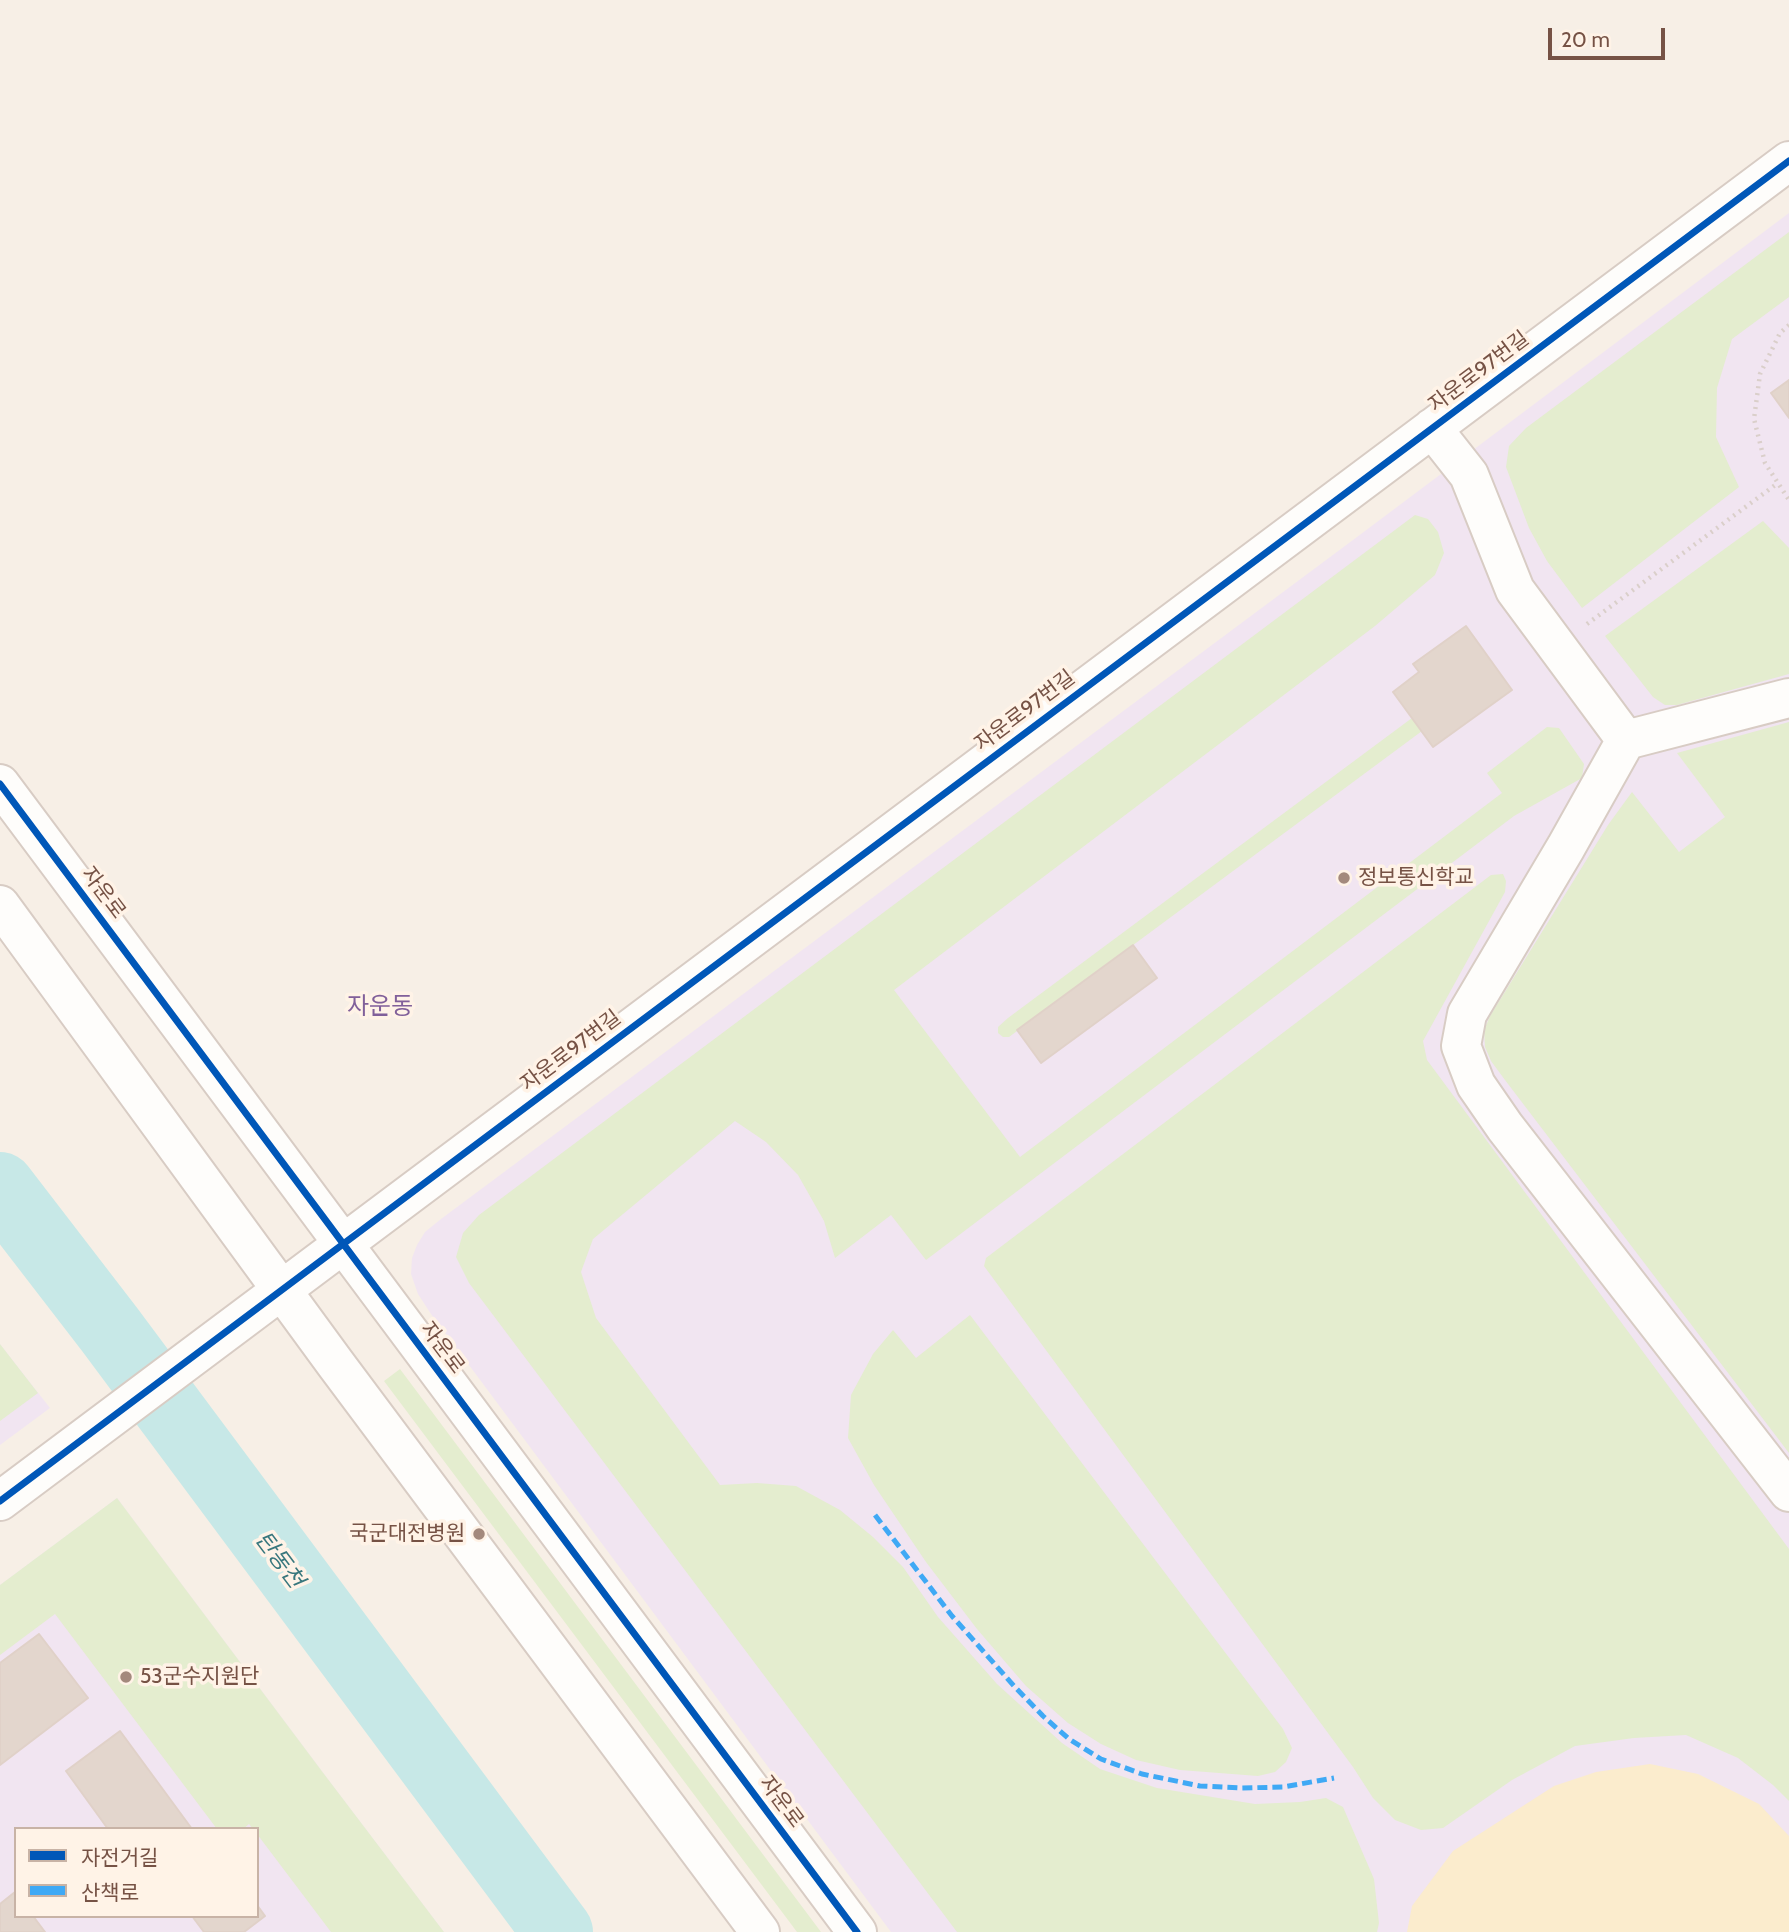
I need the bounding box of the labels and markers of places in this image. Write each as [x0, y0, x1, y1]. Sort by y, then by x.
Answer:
place label: 정보통신학교 [1358, 865, 1474, 891]
marker: 정보통신학교 [1336, 870, 1352, 886]
place label: 국군대전병원 [349, 1521, 465, 1547]
marker: 국군대전병원 [471, 1526, 487, 1542]
place label: 53군수지원단 [140, 1664, 259, 1690]
marker: 53군수지원단 [118, 1669, 134, 1685]

